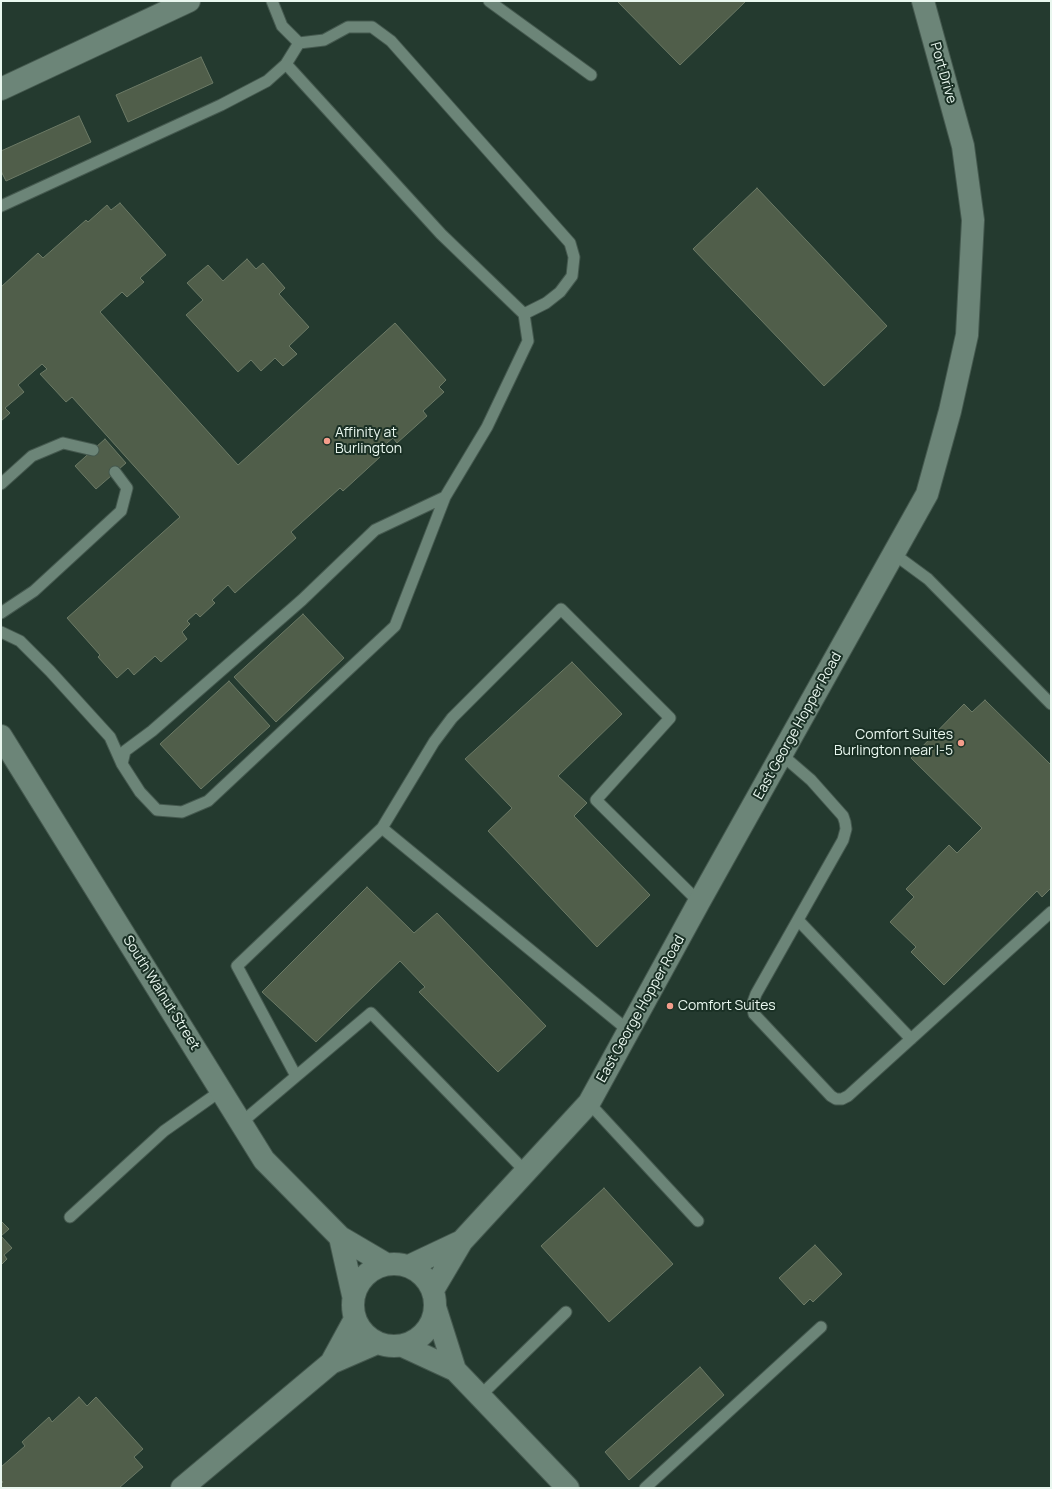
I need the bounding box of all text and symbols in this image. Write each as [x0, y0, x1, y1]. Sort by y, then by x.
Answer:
street label: Port Drive [926, 40, 960, 106]
place label: Affinity at Burlington [335, 425, 402, 458]
marker: Affinity at Burlington [322, 436, 332, 446]
street label: East George Hopper Road [751, 650, 845, 802]
place label: Comfort Suites Burlington near I-5 [834, 727, 953, 760]
marker: Comfort Suites Burlington near I-5 [956, 738, 966, 748]
street label: South Walnut Street [119, 933, 203, 1053]
street label: East George Hopper Road [594, 933, 688, 1085]
place label: Comfort Suites [678, 998, 776, 1014]
marker: Comfort Suites [665, 1001, 675, 1011]

